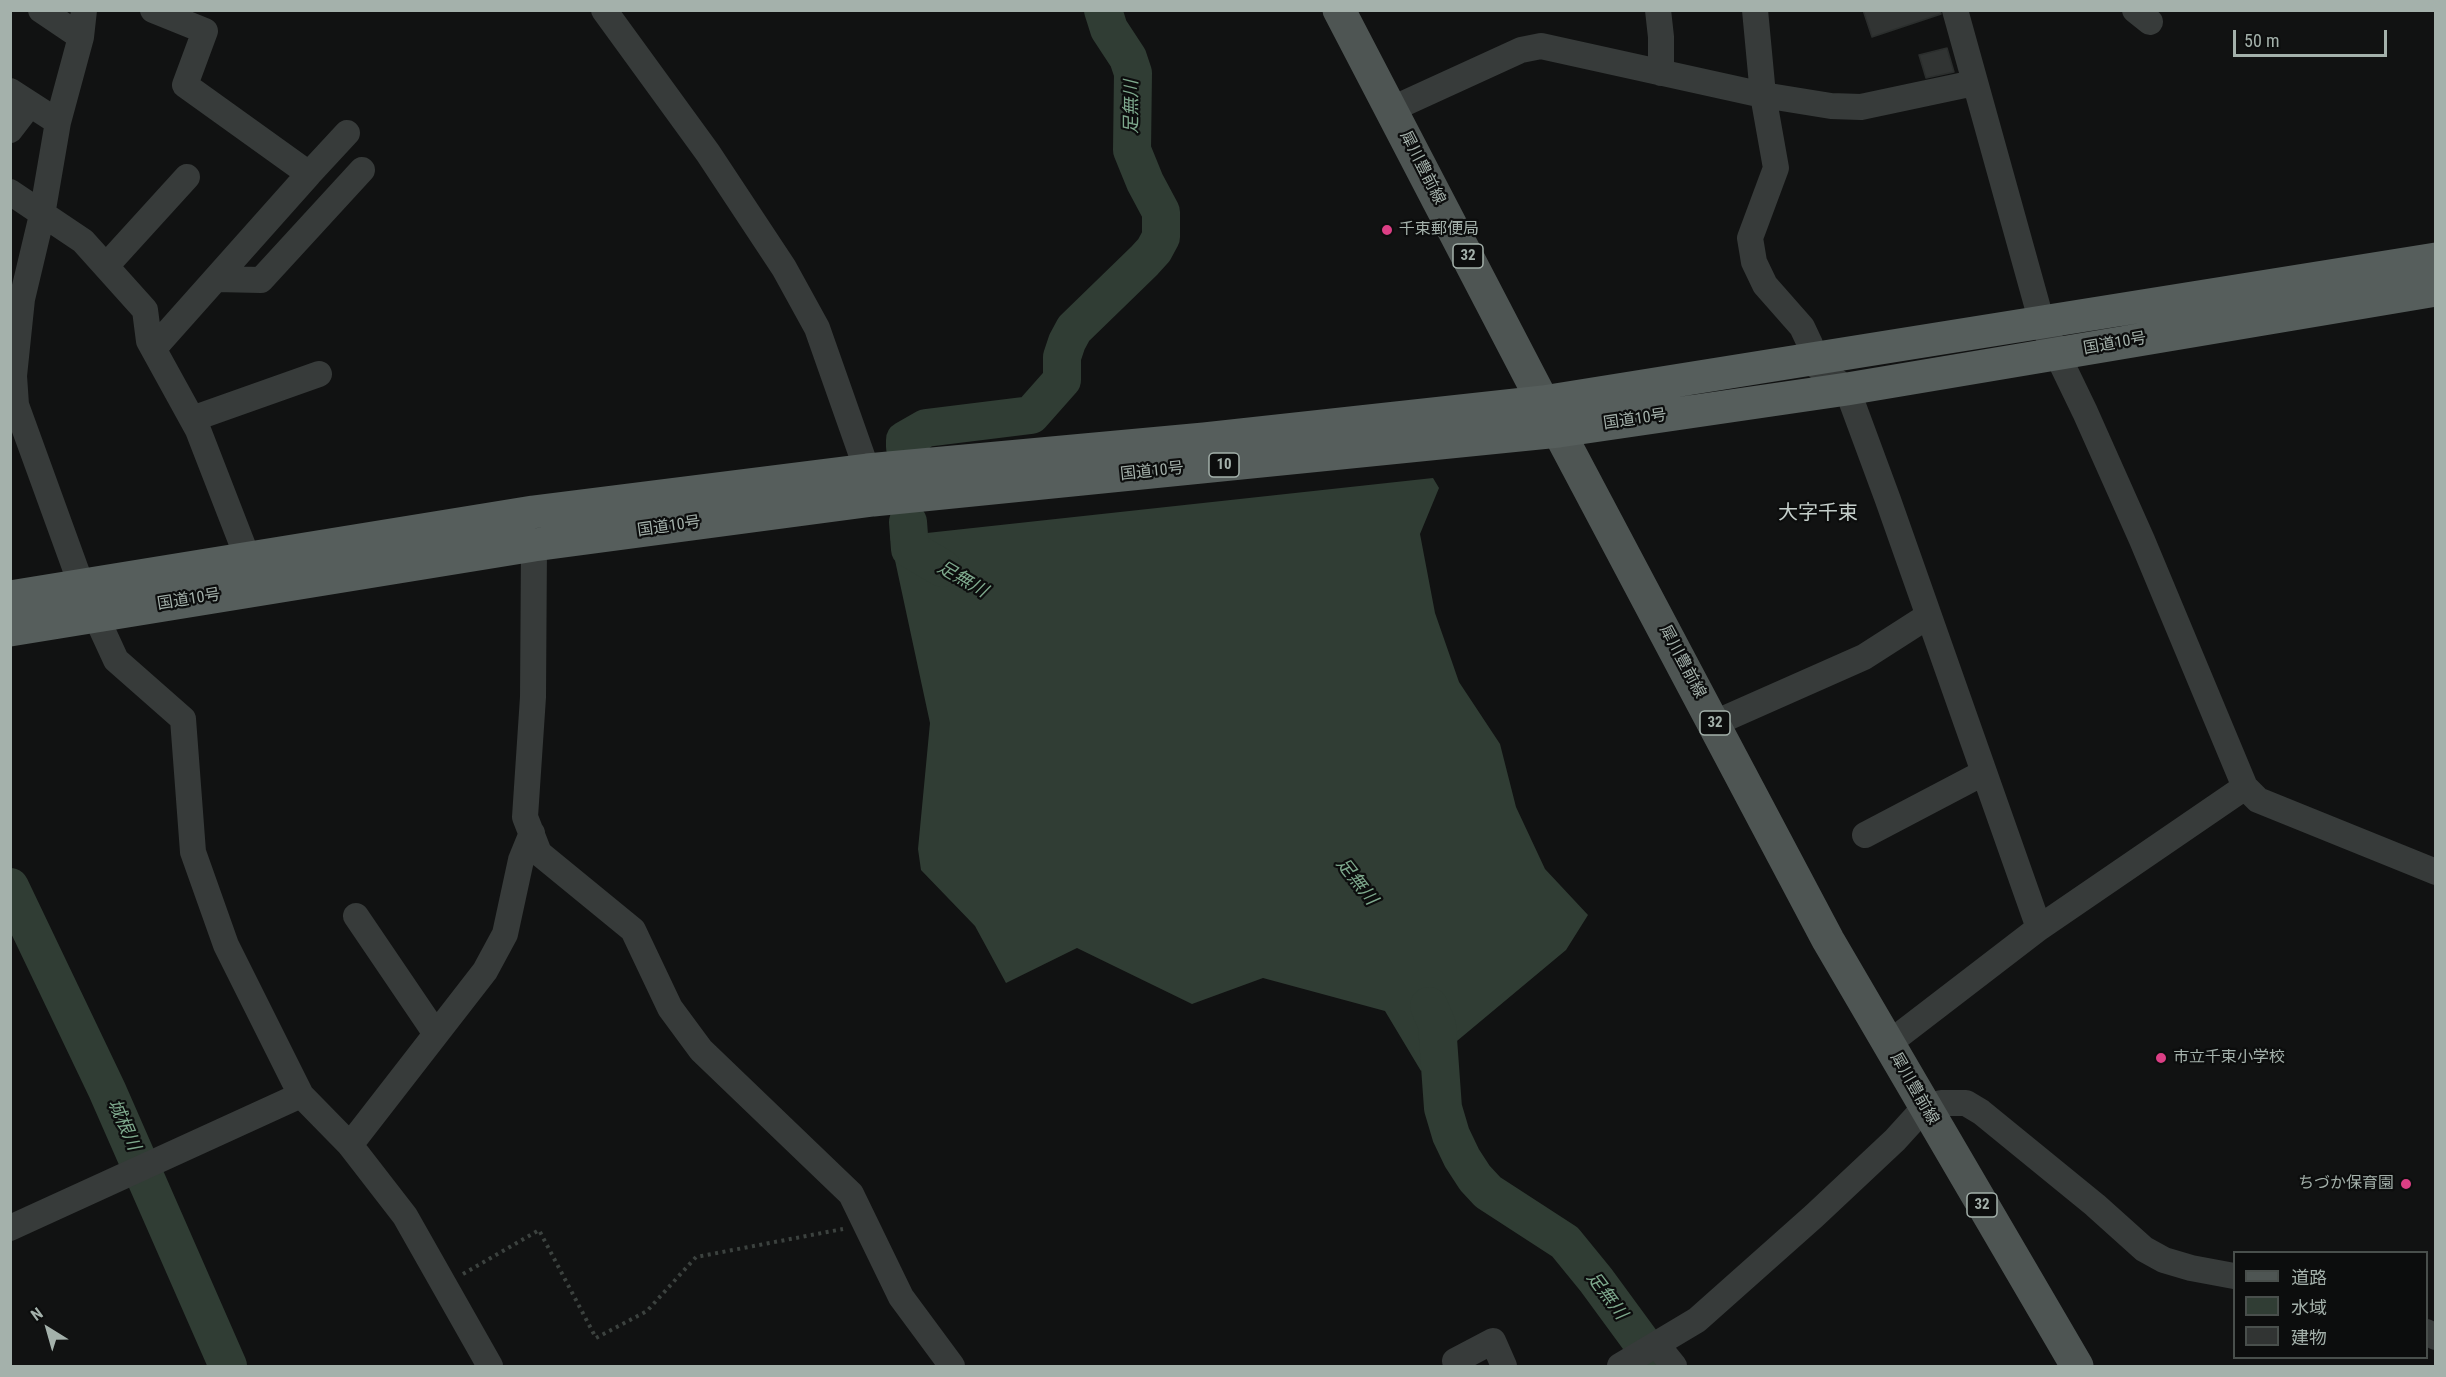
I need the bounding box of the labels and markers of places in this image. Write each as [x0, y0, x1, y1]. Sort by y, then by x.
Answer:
place label: 千束郵便局 [1399, 220, 1479, 240]
marker: 千束郵便局 [1380, 223, 1394, 237]
place label: 市立千束小学校 [2173, 1048, 2285, 1068]
marker: 市立千束小学校 [2154, 1051, 2168, 1065]
place label: ちづか保育園 [2298, 1174, 2394, 1194]
marker: ちづか保育園 [2399, 1177, 2413, 1191]

